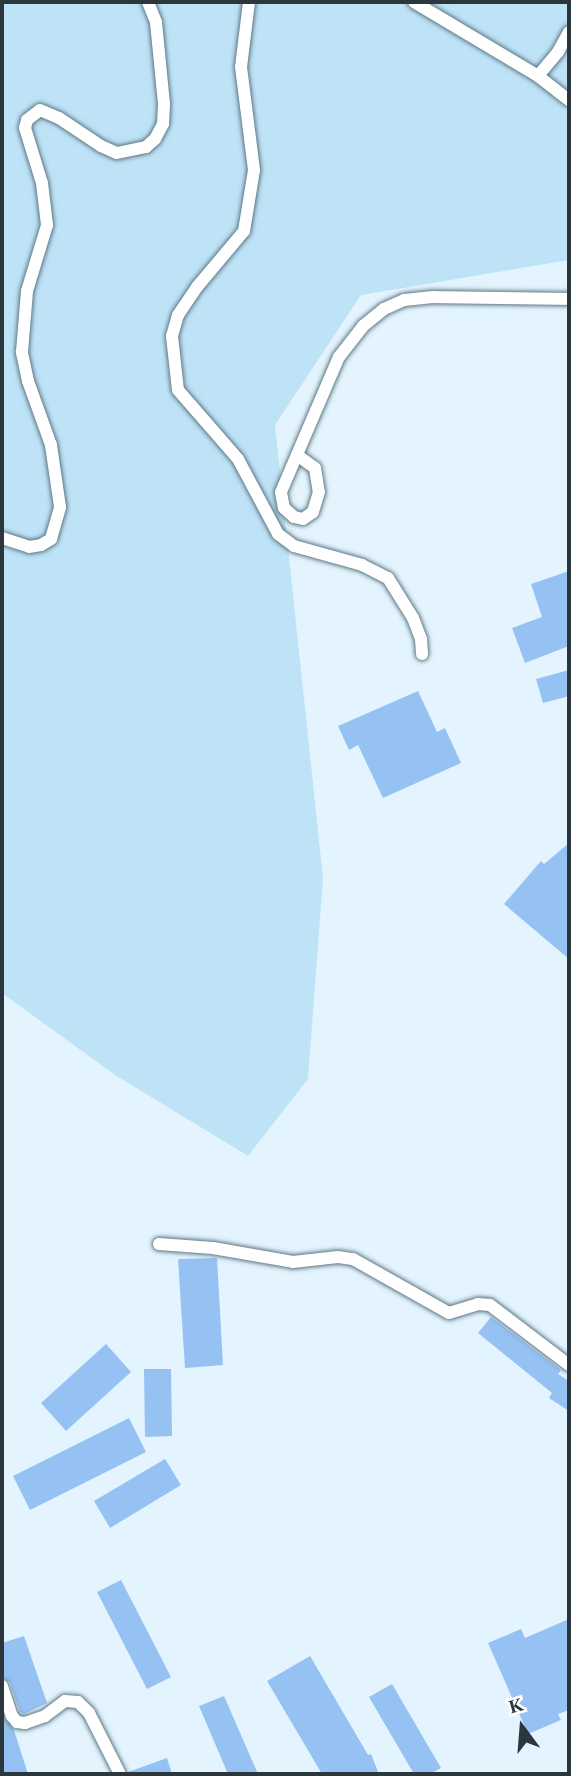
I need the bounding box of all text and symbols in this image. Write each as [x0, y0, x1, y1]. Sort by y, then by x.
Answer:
text: K [505, 1690, 527, 1722]
north arrow [487, 1692, 557, 1762]

